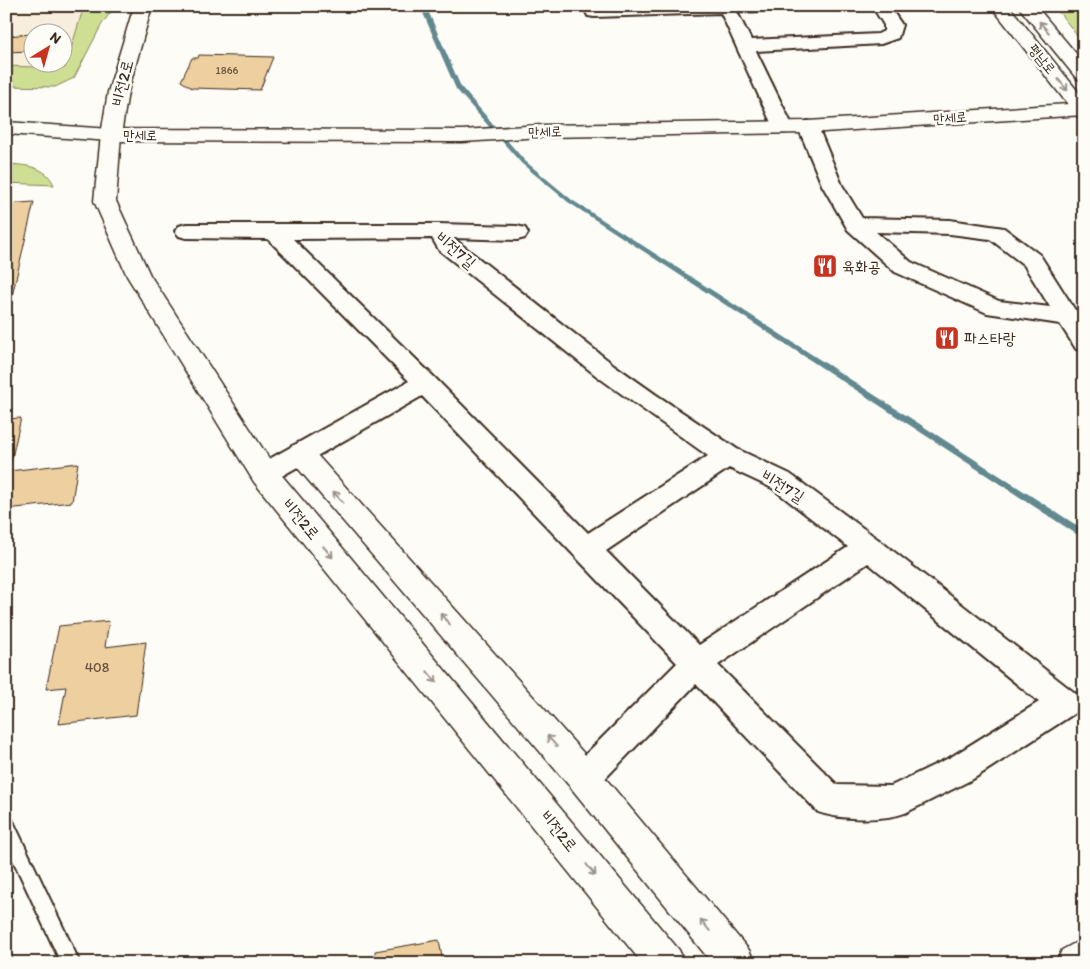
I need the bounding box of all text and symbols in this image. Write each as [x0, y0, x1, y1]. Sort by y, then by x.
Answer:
one-way arrow [1038, 21, 1050, 34]
north arrow [22, 22, 72, 72]
text: N [47, 28, 64, 48]
street label: 평남로 [1025, 41, 1059, 77]
street label: 비전2로 [107, 58, 137, 108]
house number: 1866 [216, 64, 239, 77]
one-way arrow [1057, 79, 1068, 92]
street label: 만세로 [933, 108, 967, 128]
street label: 만세로 [528, 123, 562, 141]
street label: 만세로 [123, 127, 157, 144]
street label: 비전7길 [432, 228, 480, 273]
restaurant icon: 육화공 [812, 253, 838, 279]
place label: 육화공 [842, 257, 881, 276]
restaurant icon: 파스타랑 [934, 325, 960, 351]
place label: 파스타랑 [964, 329, 1016, 348]
street label: 비전7길 [758, 466, 808, 506]
one-way arrow [333, 490, 344, 503]
street label: 비전2로 [279, 495, 323, 543]
one-way arrow [322, 545, 333, 558]
one-way arrow [440, 613, 451, 626]
house number: 408 [85, 659, 110, 676]
one-way arrow [426, 670, 437, 683]
one-way arrow [546, 735, 558, 748]
street label: 비전2로 [537, 807, 581, 855]
one-way arrow [585, 863, 596, 876]
one-way arrow [699, 919, 710, 932]

